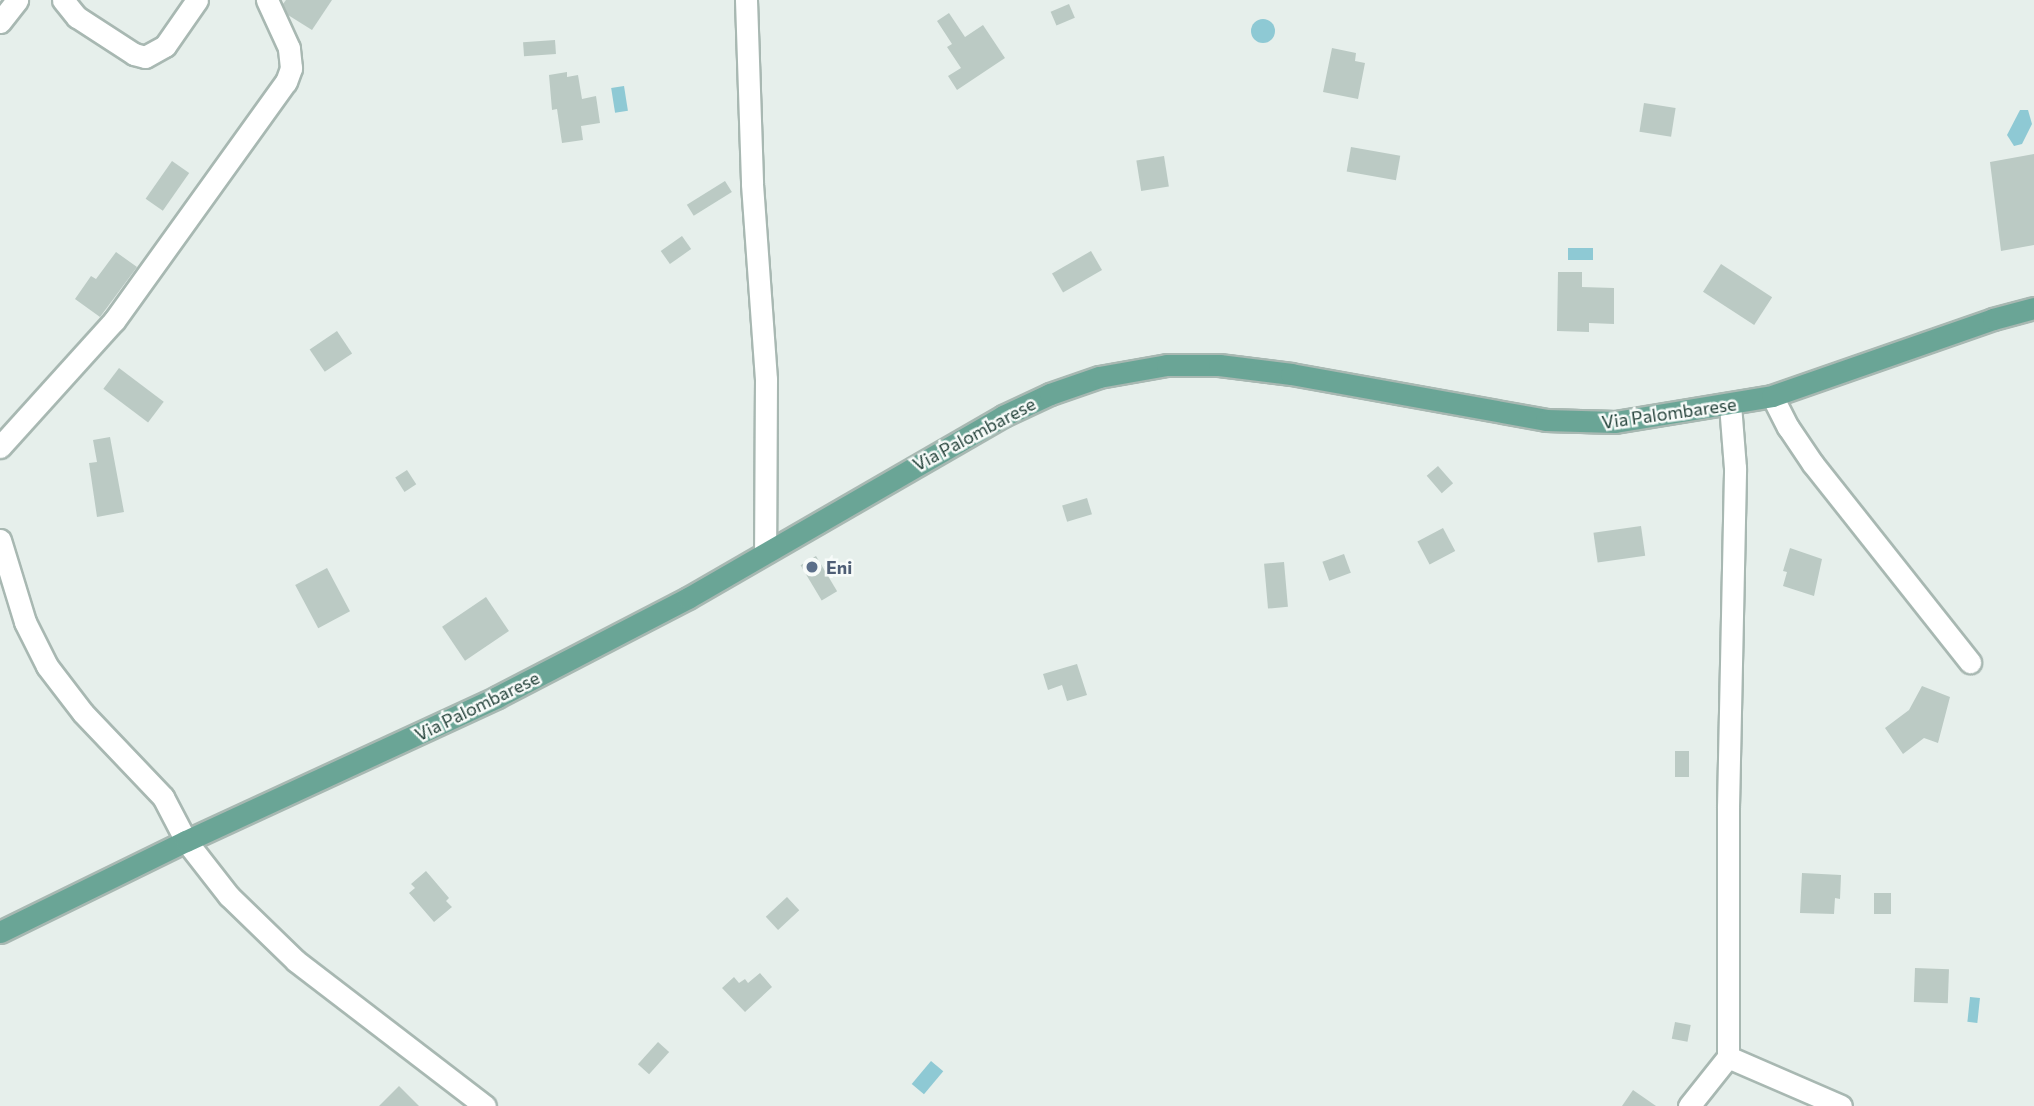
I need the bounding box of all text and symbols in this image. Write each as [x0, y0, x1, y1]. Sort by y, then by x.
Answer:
street label: Via Palombarese [909, 393, 1039, 475]
street label: Via Palombarese [1600, 393, 1738, 433]
place label: Eni [826, 556, 852, 578]
marker: Eni [804, 559, 820, 575]
street label: Via Palombarese [411, 667, 543, 745]

